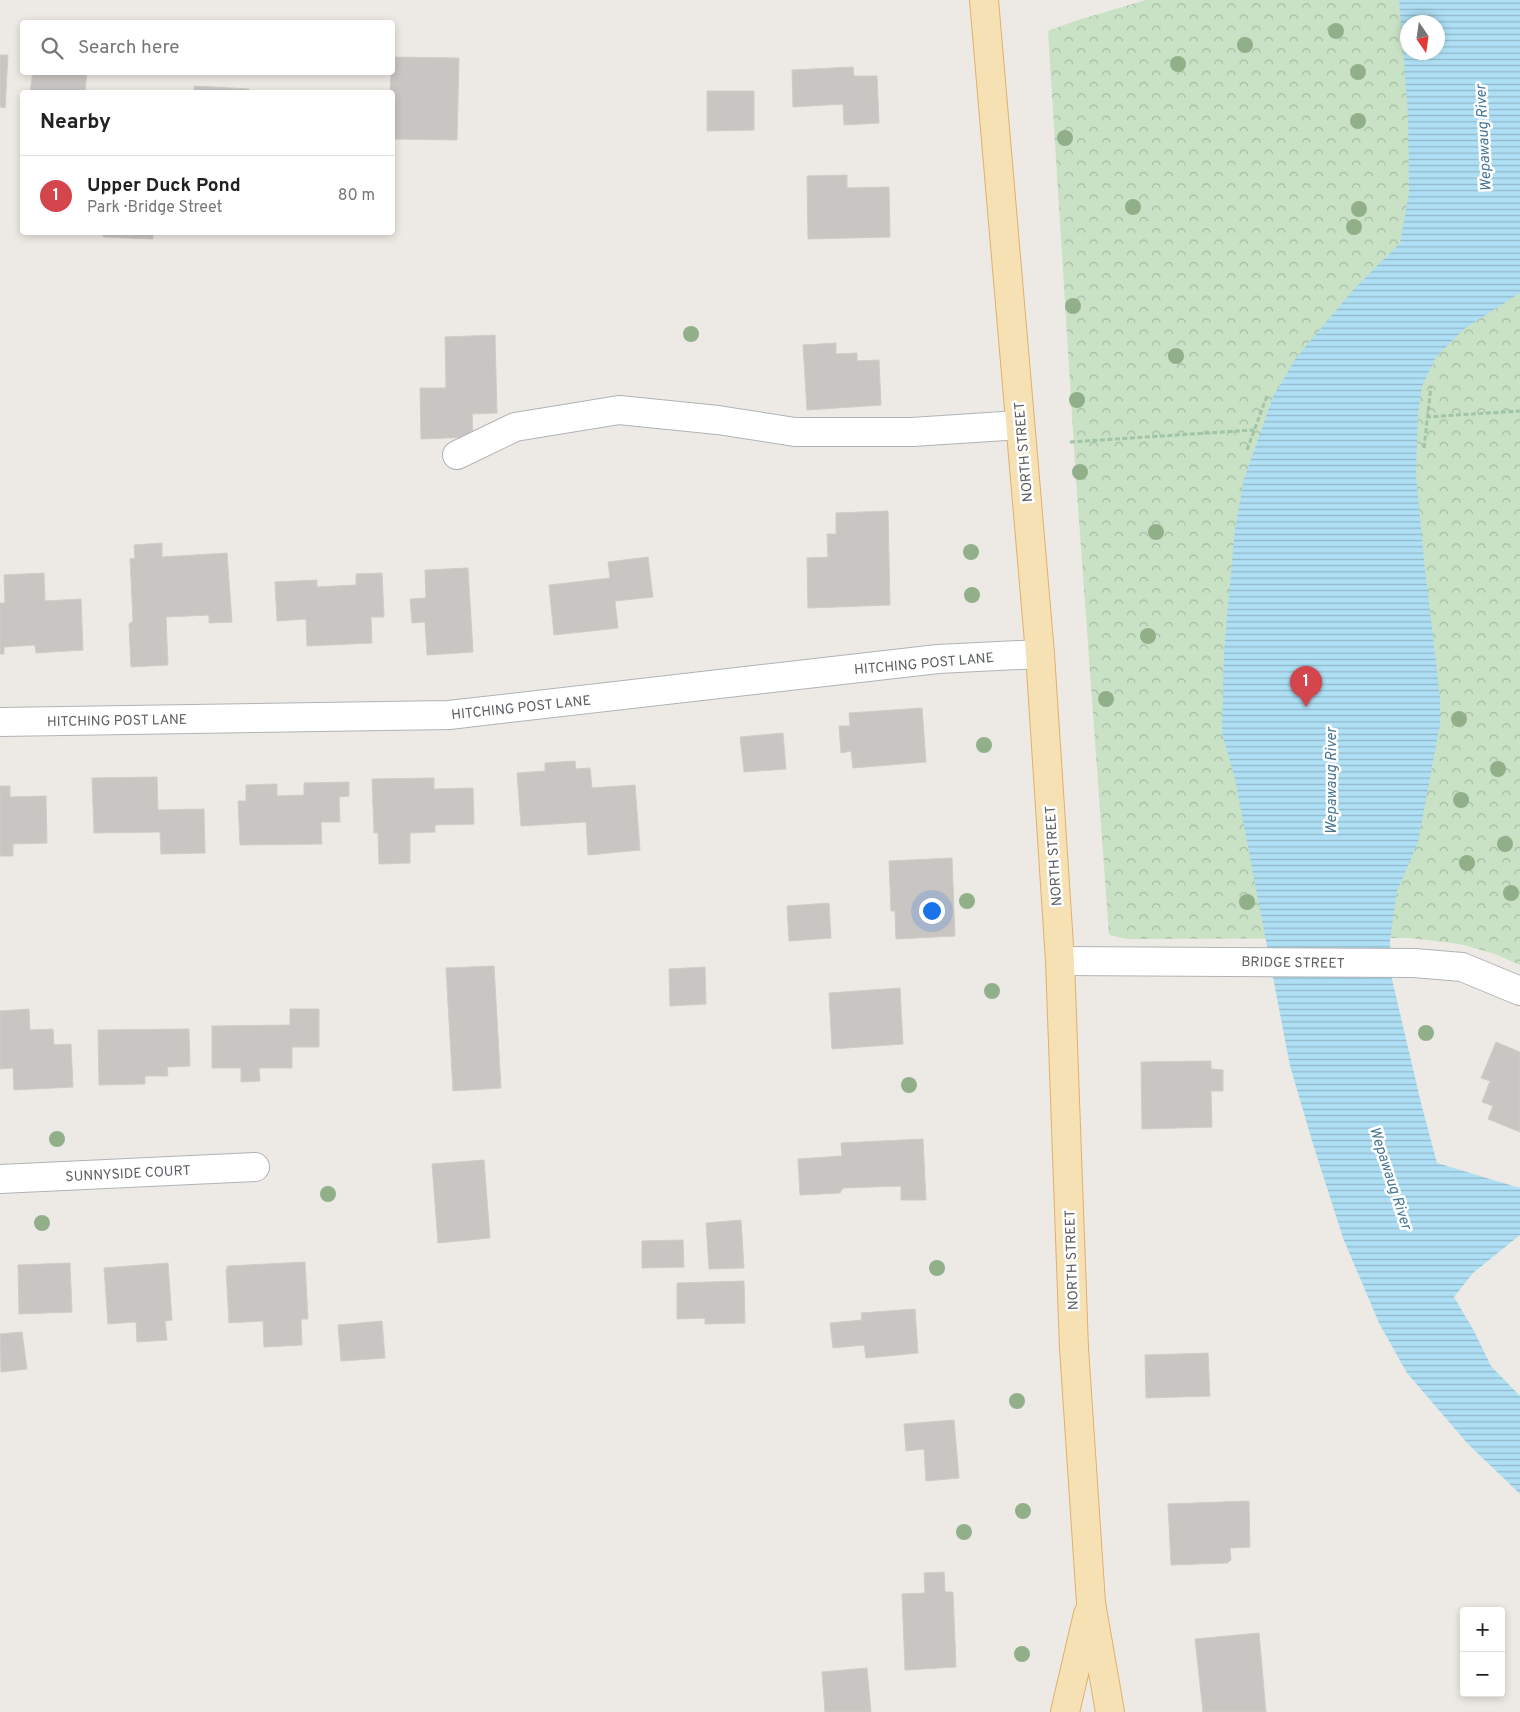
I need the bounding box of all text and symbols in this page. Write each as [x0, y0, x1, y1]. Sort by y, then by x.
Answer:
north arrow [1400, 15, 1445, 60]
search box [20, 20, 395, 75]
icon: search [38, 34, 66, 62]
text: Search here [78, 36, 180, 60]
water label: Wepawaug River [1472, 83, 1497, 192]
text: Nearby [40, 109, 111, 136]
text: Upper Duck Pond [87, 174, 241, 198]
text: 1 [53, 186, 59, 206]
text: 80 m [338, 186, 375, 206]
text: Park · Bridge Street [87, 198, 223, 218]
street label: NORTH STREET [1012, 401, 1037, 503]
street label: HITCHING POST LANE [854, 650, 995, 679]
pin: 1 [1290, 666, 1322, 707]
street label: HITCHING POST LANE [451, 693, 592, 724]
street label: HITCHING POST LANE [47, 712, 187, 731]
water label: Wepawaug River [1323, 726, 1342, 835]
street label: NORTH STREET [1043, 805, 1066, 907]
your location [919, 898, 945, 924]
street label: BRIDGE STREET [1241, 954, 1345, 973]
water label: Wepawaug River [1364, 1125, 1416, 1234]
street label: SUNNYSIDE COURT [65, 1163, 191, 1186]
street label: NORTH STREET [1062, 1209, 1083, 1311]
map controls [1460, 1607, 1505, 1697]
button: + [1460, 1607, 1505, 1652]
button: − [1460, 1652, 1505, 1697]

